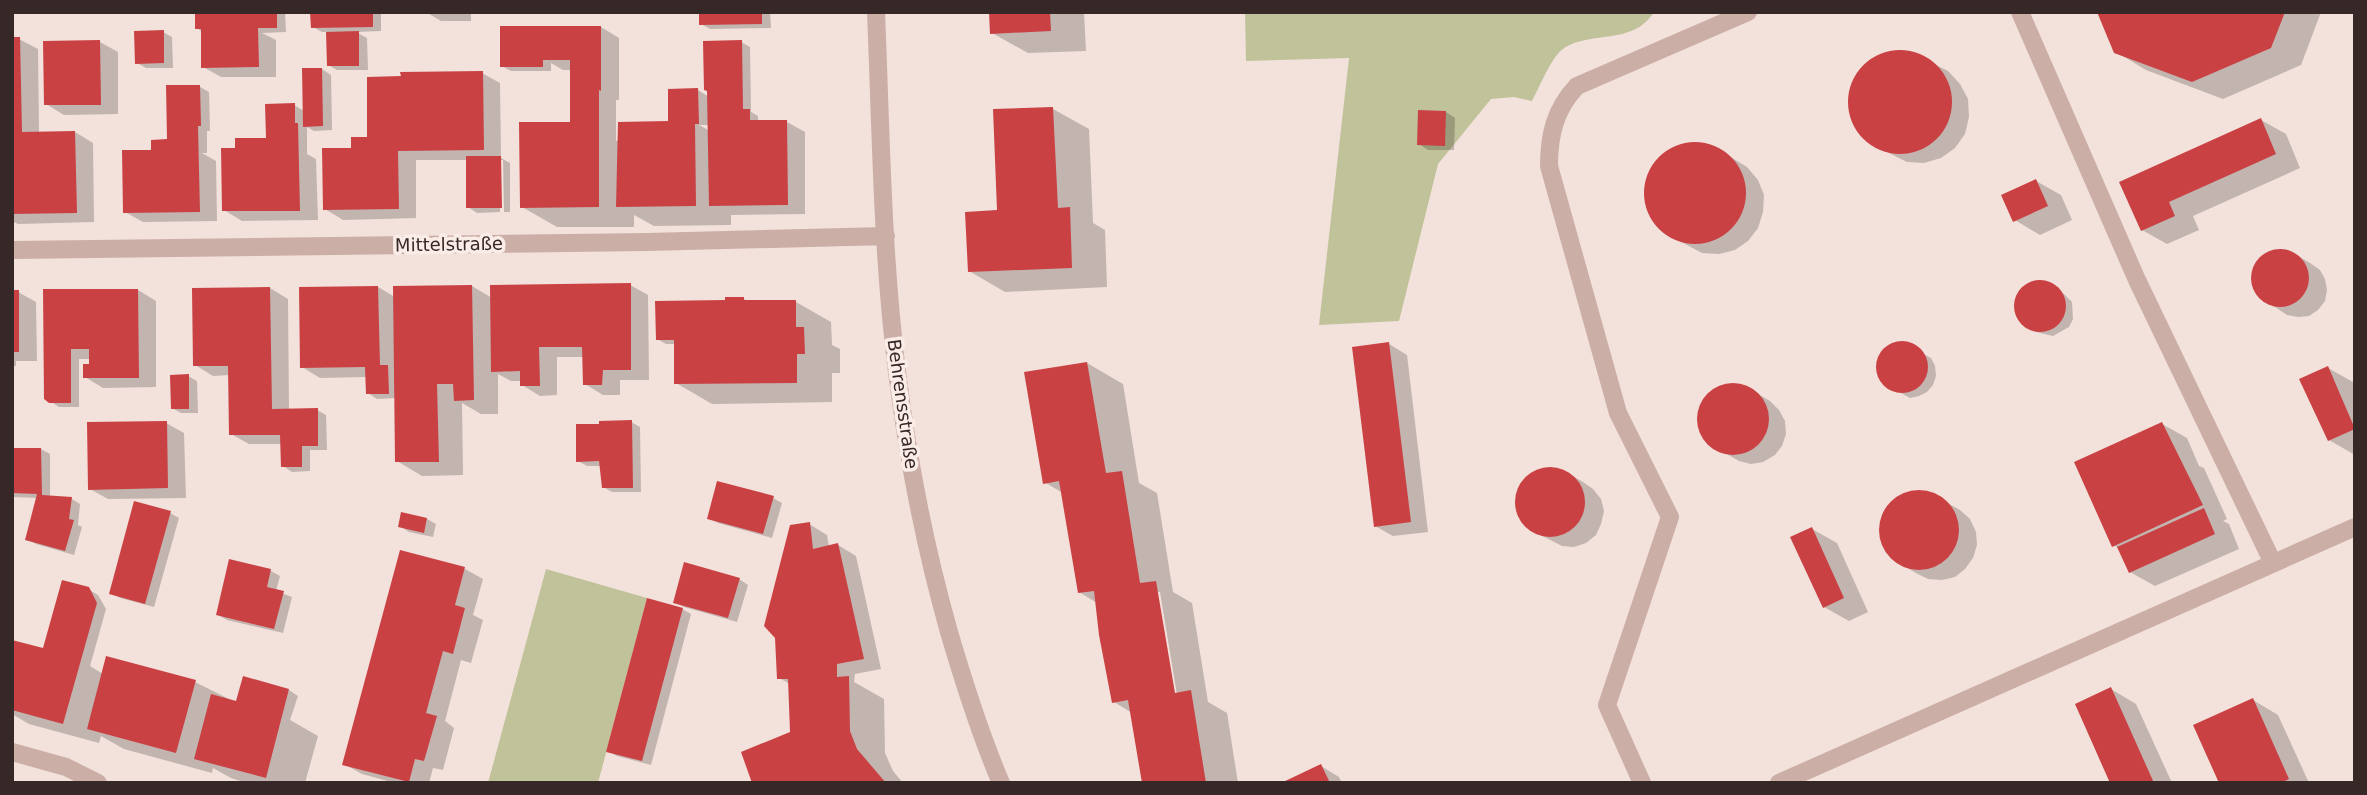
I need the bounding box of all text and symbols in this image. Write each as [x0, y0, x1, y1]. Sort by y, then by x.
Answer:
street label: Mittelstraße [395, 233, 503, 255]
street label: Behrensstraße [883, 338, 923, 470]

